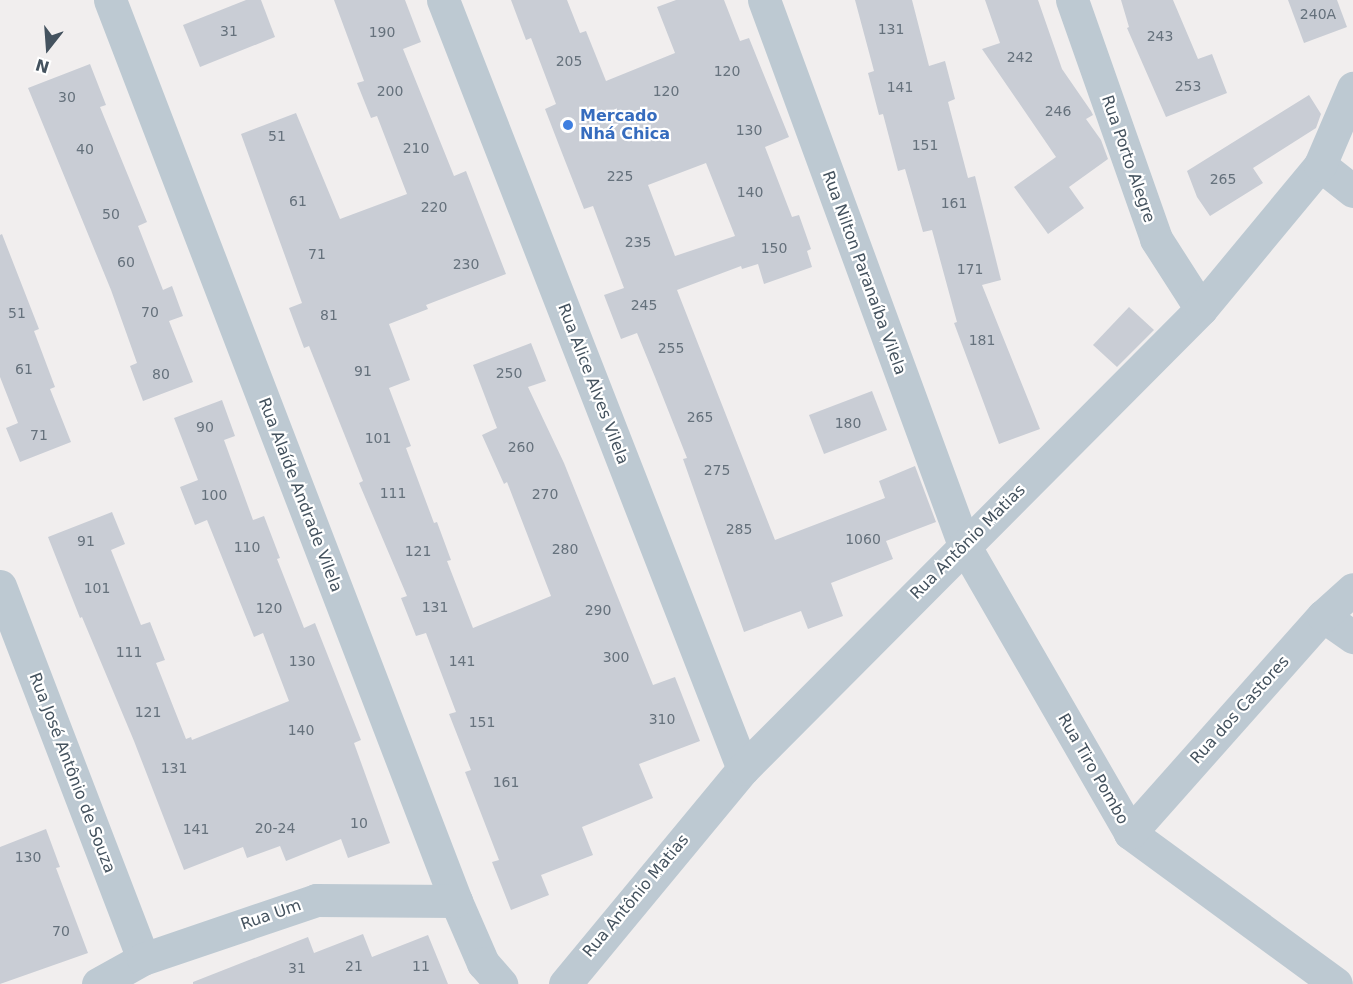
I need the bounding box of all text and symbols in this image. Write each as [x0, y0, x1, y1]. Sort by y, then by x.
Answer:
house number: 240A [1300, 6, 1336, 22]
north arrow [18, 18, 78, 78]
house number: 131 [878, 21, 904, 37]
house number: 31 [220, 23, 238, 39]
house number: 190 [369, 24, 395, 40]
house number: 243 [1147, 28, 1173, 44]
house number: 242 [1007, 49, 1033, 65]
house number: 205 [556, 53, 582, 69]
text: N [33, 55, 52, 77]
house number: 120 [714, 63, 740, 79]
house number: 253 [1175, 78, 1201, 94]
house number: 141 [887, 79, 913, 95]
house number: 200 [377, 83, 403, 99]
house number: 120 [653, 83, 679, 99]
house number: 30 [58, 89, 76, 105]
street label: Rua Porto Alegre [1097, 93, 1159, 225]
house number: 246 [1045, 103, 1071, 119]
place label: Mercado Nhá Chica [580, 106, 670, 144]
marker: Mercado Nhá Chica [561, 118, 575, 132]
house number: 130 [736, 122, 762, 138]
house number: 51 [268, 128, 286, 144]
house number: 151 [912, 137, 938, 153]
house number: 210 [403, 140, 429, 156]
house number: 40 [76, 141, 94, 157]
house number: 225 [607, 168, 633, 184]
street label: Rua Nilton Paranaíba Vilela [818, 168, 910, 378]
house number: 265 [1210, 171, 1236, 187]
house number: 140 [737, 184, 763, 200]
house number: 61 [289, 193, 307, 209]
house number: 161 [941, 195, 967, 211]
house number: 220 [421, 199, 447, 215]
house number: 50 [102, 206, 120, 222]
house number: 235 [625, 234, 651, 250]
house number: 150 [761, 240, 787, 256]
house number: 71 [308, 246, 326, 262]
house number: 60 [117, 254, 135, 270]
house number: 230 [453, 256, 479, 272]
house number: 171 [957, 261, 983, 277]
house number: 245 [631, 297, 657, 313]
street label: Rua Alice Alves Vilela [553, 301, 633, 467]
house number: 70 [141, 304, 159, 320]
house number: 51 [8, 305, 26, 321]
house number: 81 [320, 307, 338, 323]
house number: 181 [969, 332, 995, 348]
house number: 255 [658, 340, 684, 356]
house number: 61 [15, 361, 33, 377]
house number: 91 [354, 363, 372, 379]
house number: 250 [496, 365, 522, 381]
house number: 80 [152, 366, 170, 382]
street label: Rua Alaíde Andrade Vilela [254, 395, 346, 595]
house number: 265 [687, 409, 713, 425]
house number: 180 [835, 415, 861, 431]
house number: 90 [196, 419, 214, 435]
house number: 71 [30, 427, 48, 443]
house number: 101 [365, 430, 391, 446]
house number: 260 [508, 439, 534, 455]
house number: 275 [704, 462, 730, 478]
street label: Rua Antônio Matias [907, 481, 1029, 603]
house number: 111 [380, 485, 406, 501]
house number: 270 [532, 486, 558, 502]
house number: 100 [201, 487, 227, 503]
house number: 285 [726, 521, 752, 537]
house number: 1060 [845, 531, 881, 547]
house number: 91 [77, 533, 95, 549]
house number: 110 [234, 539, 260, 555]
house number: 280 [552, 541, 578, 557]
house number: 121 [405, 543, 431, 559]
house number: 101 [84, 580, 110, 596]
house number: 131 [422, 599, 448, 615]
house number: 120 [256, 600, 282, 616]
house number: 290 [585, 602, 611, 618]
house number: 111 [116, 644, 142, 660]
house number: 300 [603, 649, 629, 665]
street label: Rua dos Castores [1187, 652, 1293, 768]
house number: 130 [289, 653, 315, 669]
house number: 141 [449, 653, 475, 669]
street label: Rua José Antônio de Souza [25, 670, 119, 876]
house number: 121 [135, 704, 161, 720]
street label: Rua Tiro Pombo [1054, 710, 1132, 828]
house number: 310 [649, 711, 675, 727]
house number: 151 [469, 714, 495, 730]
house number: 140 [288, 722, 314, 738]
house number: 131 [161, 760, 187, 776]
house number: 161 [493, 774, 519, 790]
house number: 10 [350, 815, 368, 831]
house number: 20-24 [255, 820, 295, 836]
house number: 141 [183, 821, 209, 837]
street label: Rua Antônio Matias [579, 831, 693, 961]
house number: 130 [15, 849, 41, 865]
street label: Rua Um [238, 896, 304, 934]
house number: 70 [52, 923, 70, 939]
house number: 21 [345, 958, 363, 974]
house number: 11 [412, 958, 430, 974]
house number: 31 [288, 960, 306, 976]

